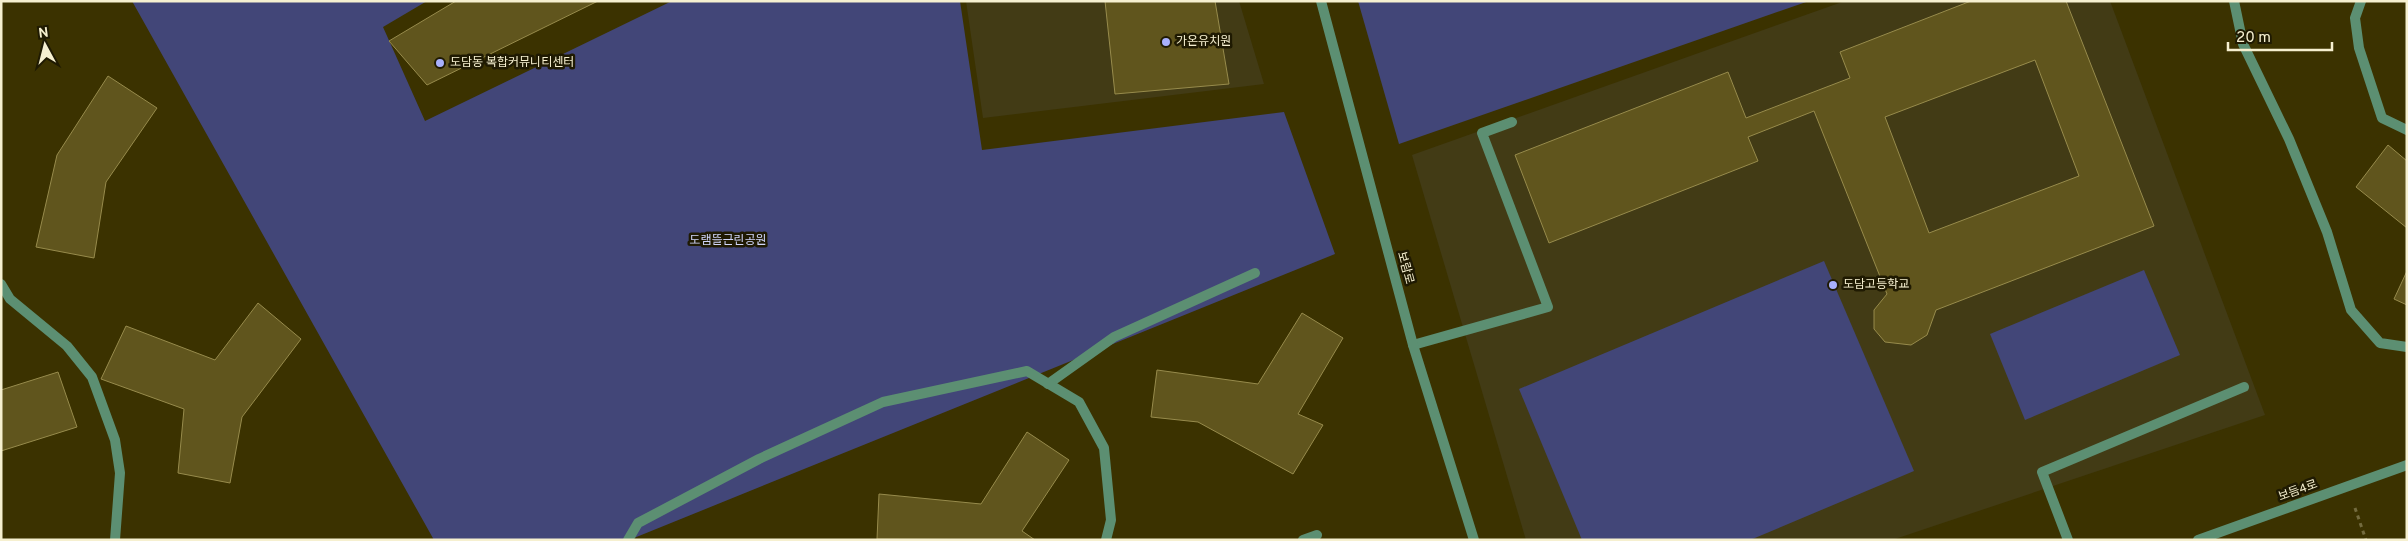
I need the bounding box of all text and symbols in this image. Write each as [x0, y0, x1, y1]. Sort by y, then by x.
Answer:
north arrow [20, 20, 70, 70]
scale bar [2228, 20, 2332, 52]
text: N [38, 25, 50, 43]
text: 20 m [2236, 29, 2271, 48]
place label: 가온유치원 [1176, 34, 1231, 50]
marker: 가온유치원 [1160, 36, 1172, 48]
place label: 도담동 복합커뮤니티센터 [450, 55, 574, 71]
marker: 도담동 복합커뮤니티센터 [434, 57, 446, 69]
park label: 도램뜰근린공원 [689, 233, 767, 249]
street label: 보람로 [1393, 250, 1417, 286]
place label: 도담고등학교 [1843, 277, 1909, 293]
marker: 도담고등학교 [1827, 279, 1839, 291]
street label: 보듬4로 [2276, 477, 2320, 505]

